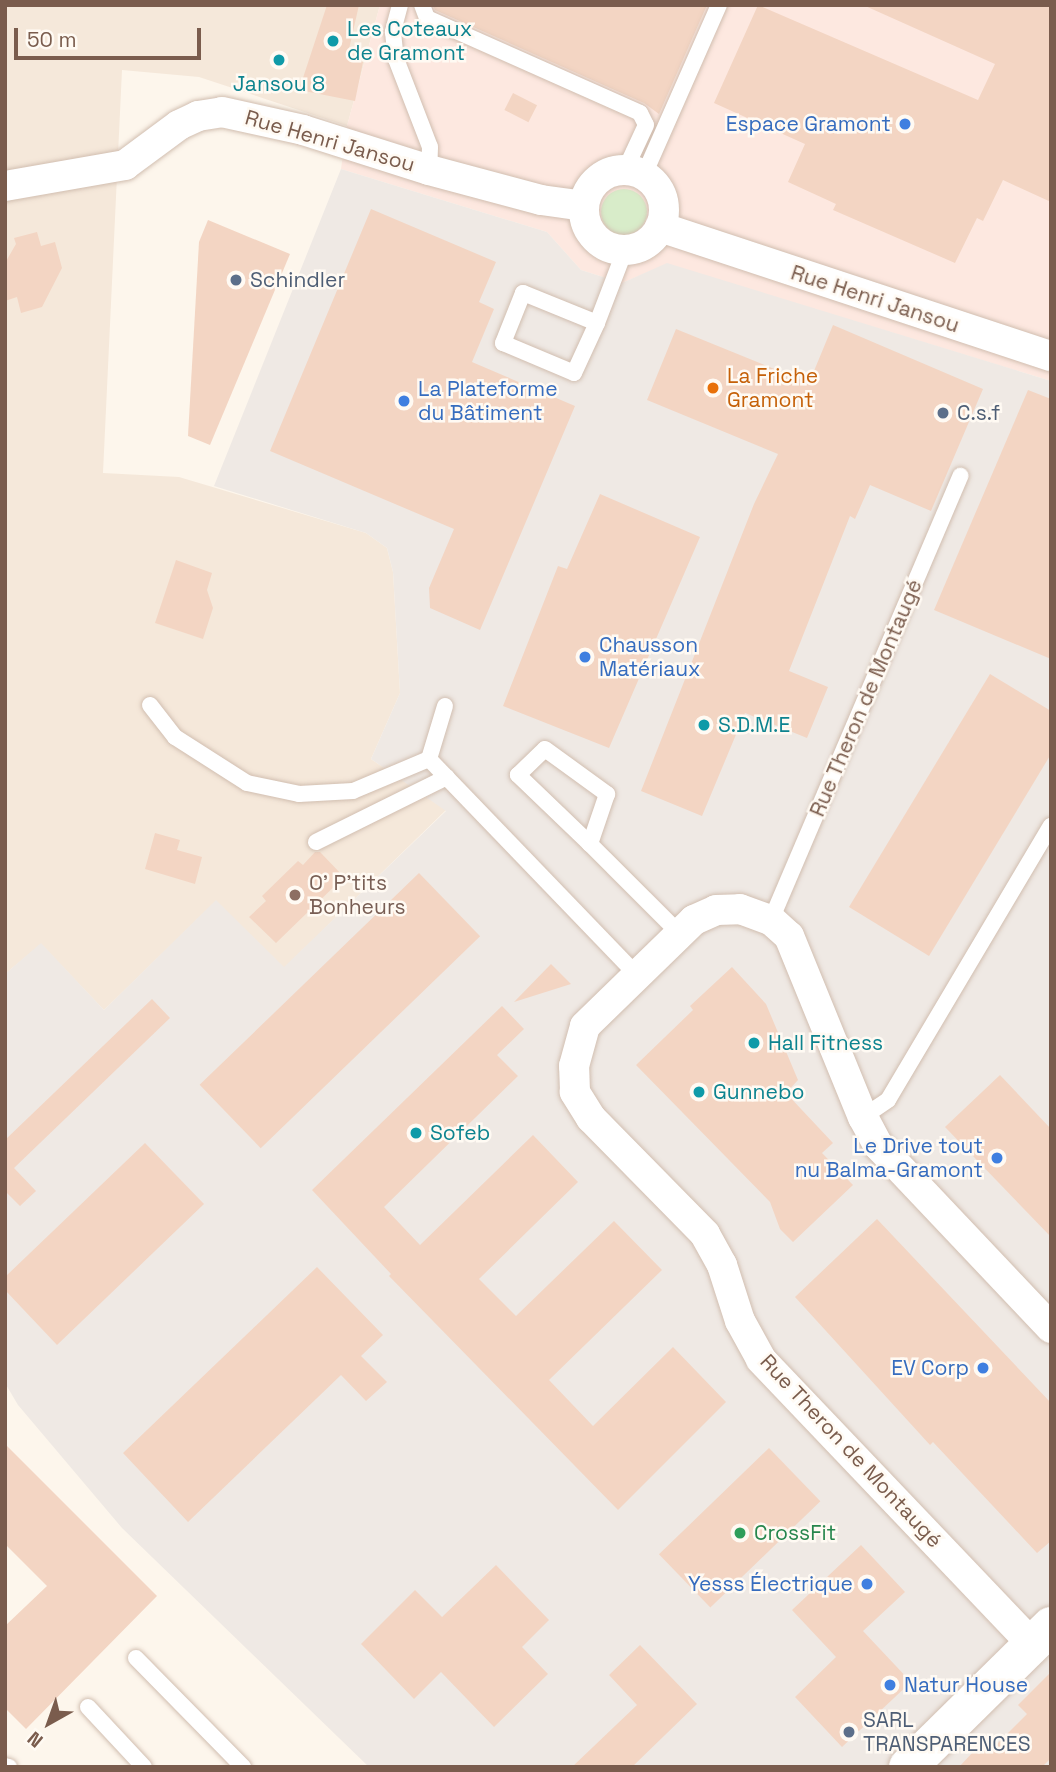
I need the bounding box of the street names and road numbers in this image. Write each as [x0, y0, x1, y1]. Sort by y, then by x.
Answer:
street label: Rue Henri Jansou [242, 105, 418, 177]
street label: Rue Henri Jansou [788, 260, 962, 338]
street label: Rue Theron de Montaugé [804, 575, 928, 821]
street label: Rue Theron de Montaugé [755, 1349, 947, 1553]

